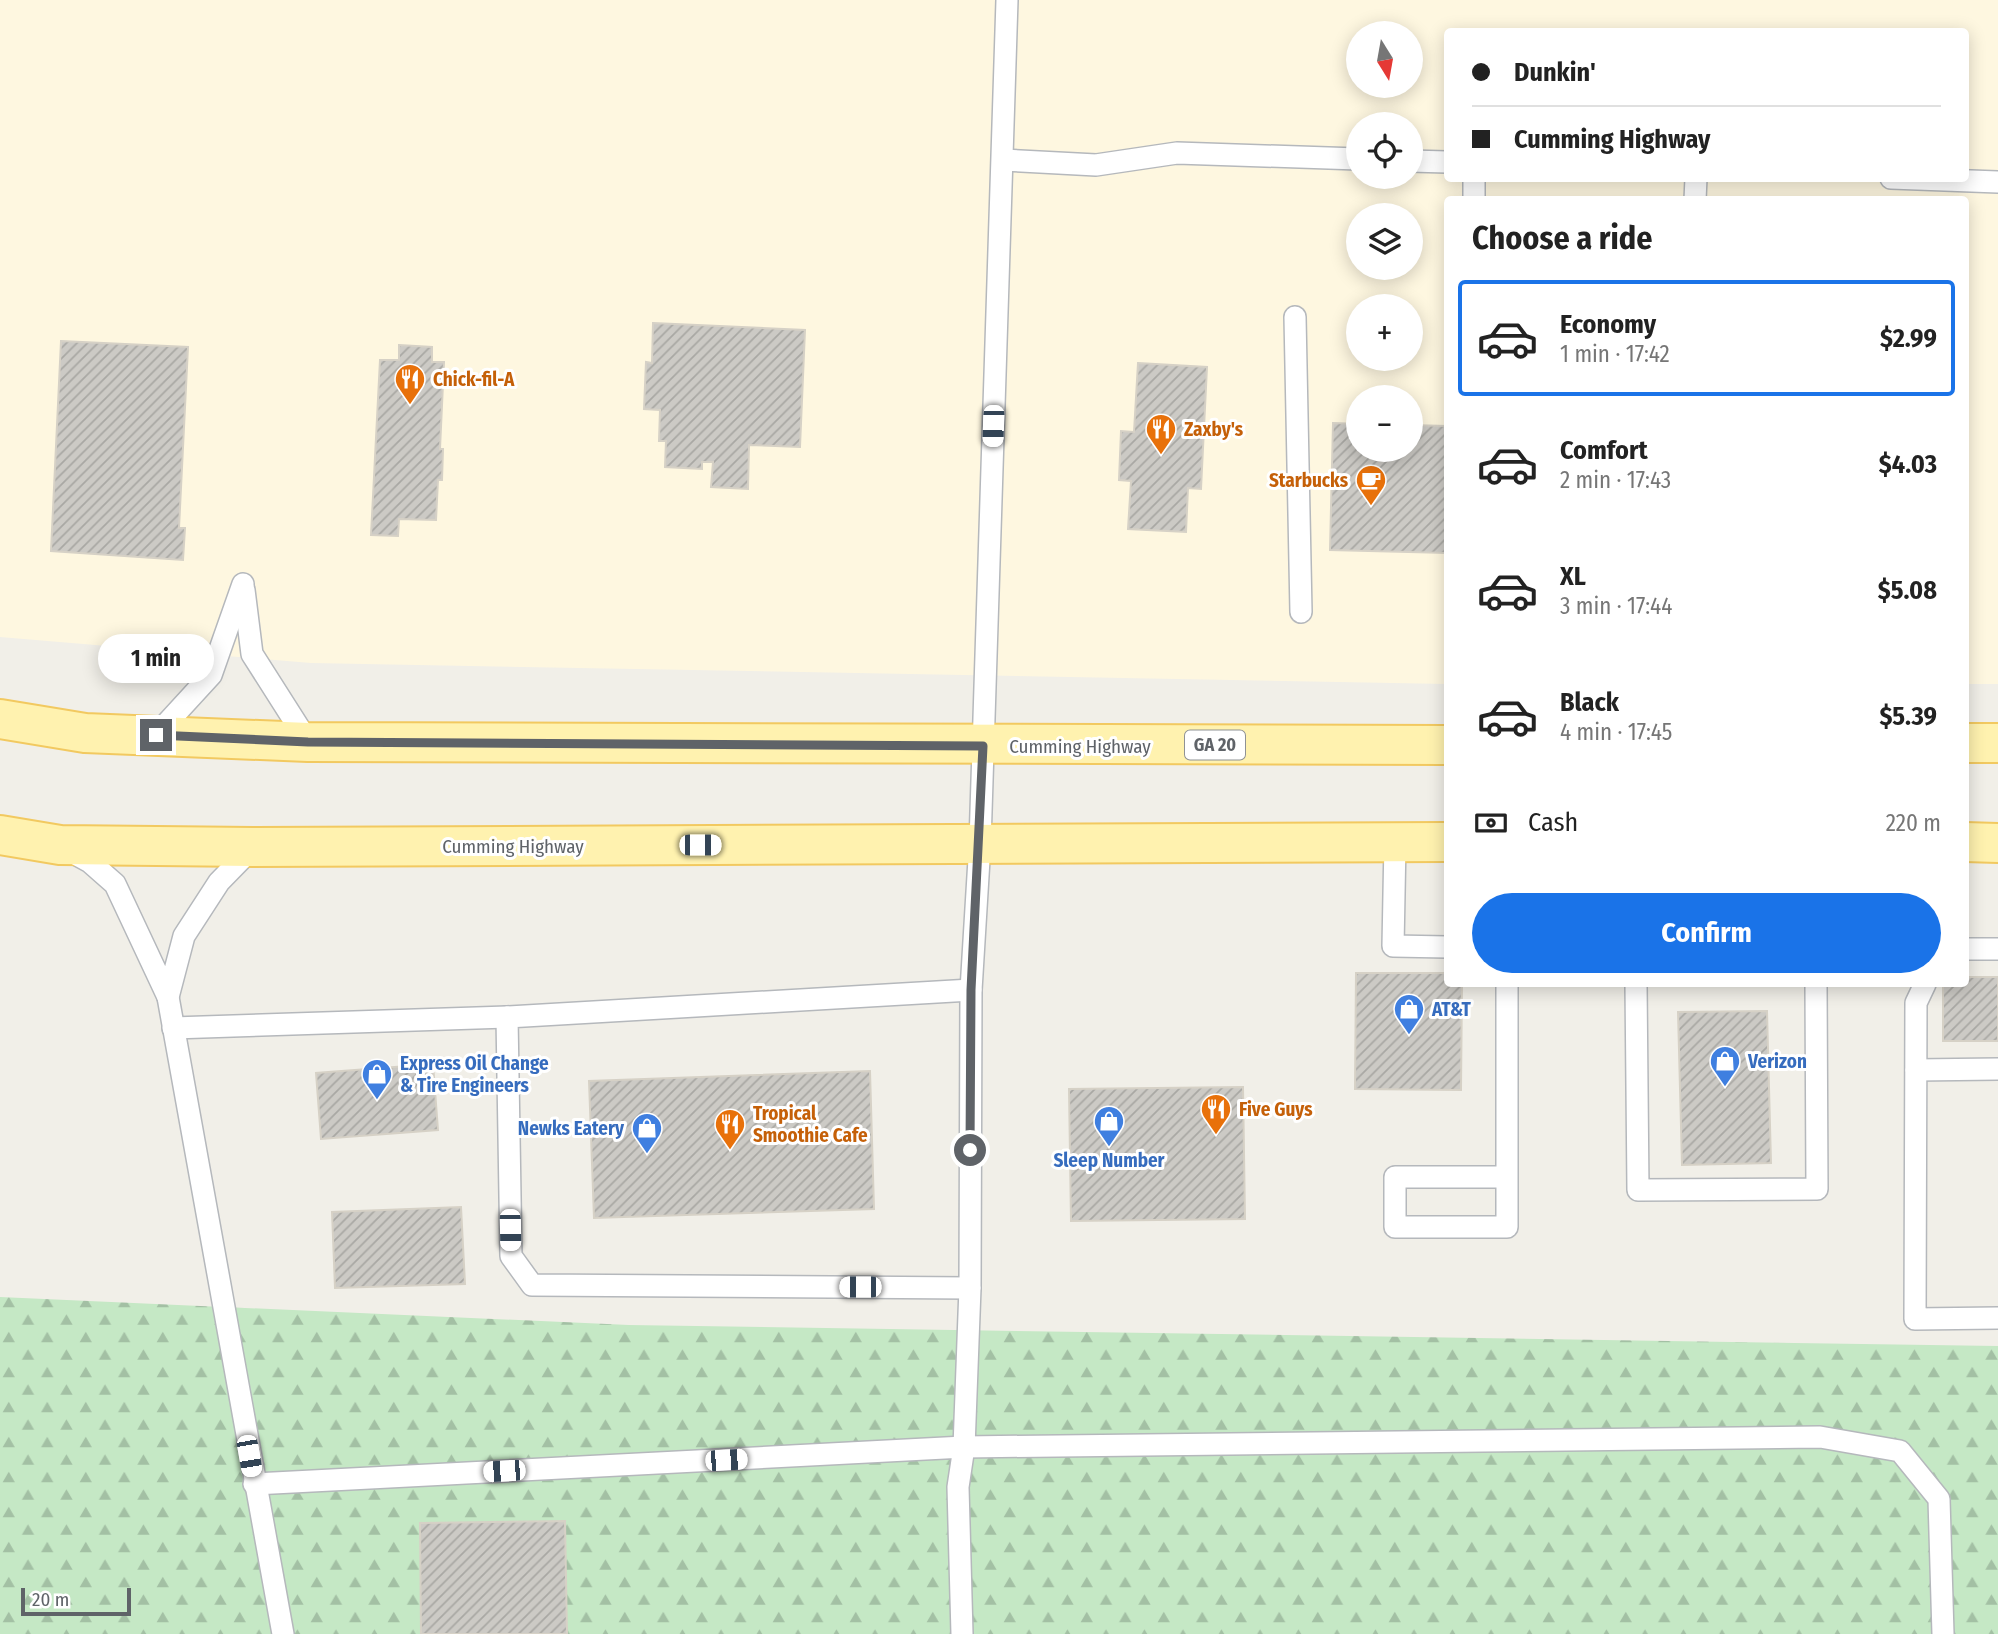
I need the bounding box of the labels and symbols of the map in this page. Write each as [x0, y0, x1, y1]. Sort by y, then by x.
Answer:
north arrow [1346, 21, 1423, 98]
restaurant icon: Chick-fil-A [393, 362, 427, 406]
place label: Chick-fil-A [433, 368, 515, 391]
car [982, 405, 1005, 447]
restaurant icon: Zaxby's [1144, 412, 1178, 456]
place label: Zaxby's [1184, 418, 1244, 441]
cafe icon: Starbucks [1354, 463, 1388, 507]
place label: Starbucks [1269, 469, 1349, 492]
callout: 1 min [98, 634, 214, 682]
route end [140, 719, 172, 751]
road number: GA 20 [1185, 730, 1245, 760]
street label: Cumming Highway [1009, 735, 1151, 758]
street label: Cumming Highway [442, 835, 584, 858]
car [680, 835, 722, 856]
shop icon: AT&T [1392, 992, 1426, 1036]
place label: AT&T [1431, 998, 1472, 1021]
shop icon: Verizon [1708, 1044, 1742, 1088]
place label: Verizon [1747, 1050, 1807, 1073]
place label: Express Oil Change & Tire Engineers [400, 1052, 549, 1097]
shop icon: Express Oil Change & Tire Engineers [360, 1057, 394, 1101]
restaurant icon: Five Guys [1199, 1092, 1233, 1136]
place label: Five Guys [1239, 1098, 1313, 1121]
place label: Tropical Smoothie Cafe [753, 1102, 868, 1147]
shop icon: Sleep Number [1092, 1104, 1126, 1148]
restaurant icon: Tropical Smoothie Cafe [713, 1107, 747, 1151]
shop icon: Newks Eatery [630, 1111, 664, 1155]
place label: Newks Eatery [518, 1117, 625, 1140]
route start [954, 1134, 986, 1166]
place label: Sleep Number [1053, 1149, 1166, 1172]
car [500, 1209, 521, 1251]
car [840, 1277, 882, 1298]
car [236, 1433, 263, 1479]
car [705, 1448, 748, 1472]
car [483, 1459, 526, 1483]
scale bar [21, 1585, 131, 1617]

